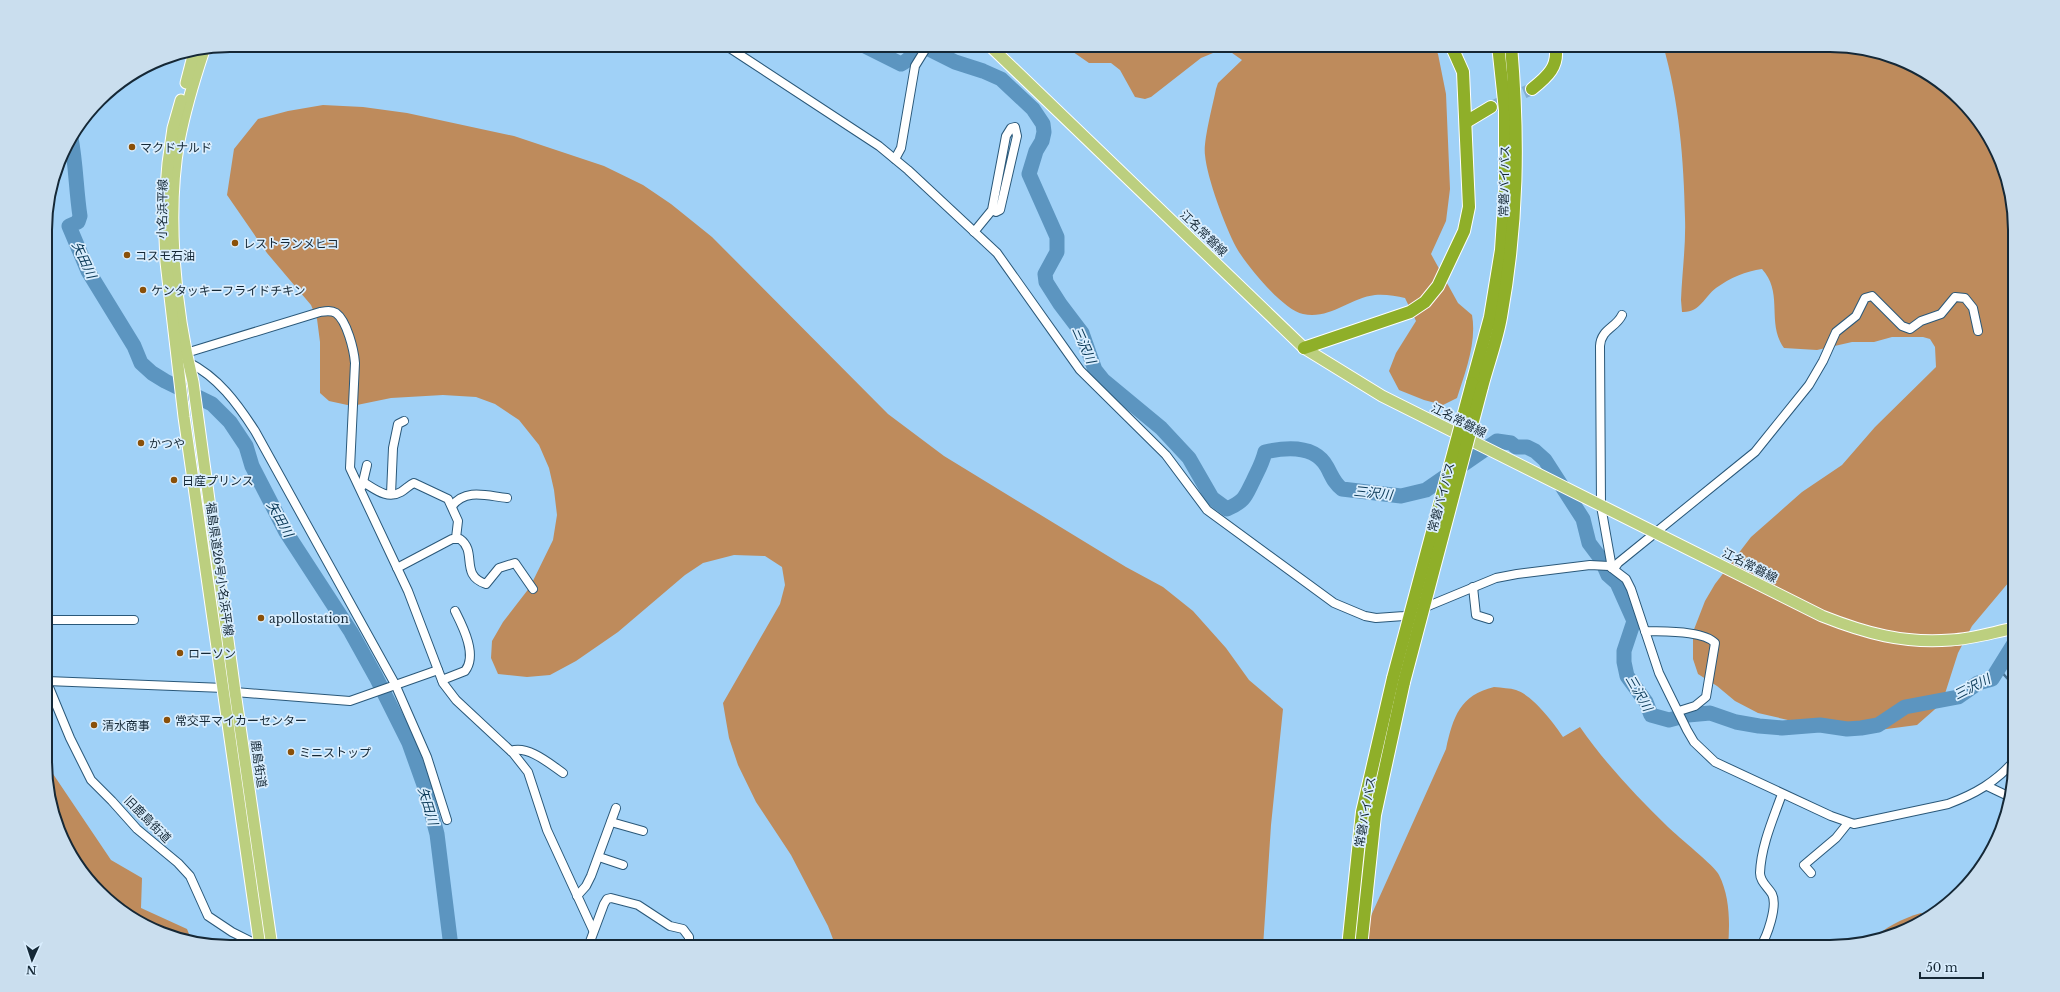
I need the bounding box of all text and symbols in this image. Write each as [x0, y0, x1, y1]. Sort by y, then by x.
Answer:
place label: マクドナルド [140, 140, 212, 155]
marker: マクドナルド [127, 142, 137, 152]
street label: 常磐バイパス [1496, 145, 1512, 217]
street label: 小名浜平線 [154, 179, 170, 239]
street label: 江名常磐線 [1177, 207, 1231, 259]
place label: レストランメヒコ [243, 236, 339, 251]
marker: レストランメヒコ [230, 238, 240, 248]
water label: 矢田川 [68, 239, 101, 283]
place label: コスモ石油 [135, 248, 195, 263]
marker: コスモ石油 [122, 250, 132, 260]
place label: ケンタッキーフライドチキン [151, 283, 306, 298]
marker: ケンタッキーフライドチキン [138, 285, 148, 295]
water label: 三沢川 [1068, 324, 1101, 368]
street label: 江名常磐線 [1429, 400, 1489, 440]
place label: かつや [149, 436, 185, 451]
marker: かつや [136, 438, 146, 448]
street label: 常磐バイパス [1424, 460, 1458, 534]
place label: 日産プリンス [182, 473, 254, 488]
marker: 日産プリンス [169, 475, 179, 485]
water label: 三沢川 [1353, 483, 1395, 504]
water label: 矢田川 [263, 498, 298, 542]
street label: 福島県道26号小名浜平線 [203, 501, 237, 637]
street label: 江名常磐線 [1720, 545, 1780, 585]
place label: apollostation [269, 611, 349, 626]
marker: apollostation [256, 613, 266, 623]
place label: ローソン [188, 646, 236, 661]
marker: ローソン [175, 648, 185, 658]
water label: 三沢川 [1951, 670, 1995, 703]
water label: 三沢川 [1622, 672, 1657, 716]
place label: 常交平マイカーセンター [175, 713, 307, 728]
marker: 常交平マイカーセンター [162, 715, 172, 725]
place label: 清水商事 [102, 718, 150, 733]
marker: 清水商事 [89, 720, 99, 730]
street label: 鹿島街道 [248, 739, 270, 789]
place label: ミニストップ [299, 745, 371, 760]
marker: ミニストップ [286, 747, 296, 757]
street label: 常磐バイパス [1351, 775, 1379, 849]
water label: 矢田川 [414, 785, 442, 829]
street label: 旧鹿島街道 [121, 792, 175, 846]
north arrow [12, 940, 52, 980]
scale bar [1920, 954, 1983, 980]
text: 50 m [1926, 960, 1958, 975]
text: N [25, 963, 37, 977]

